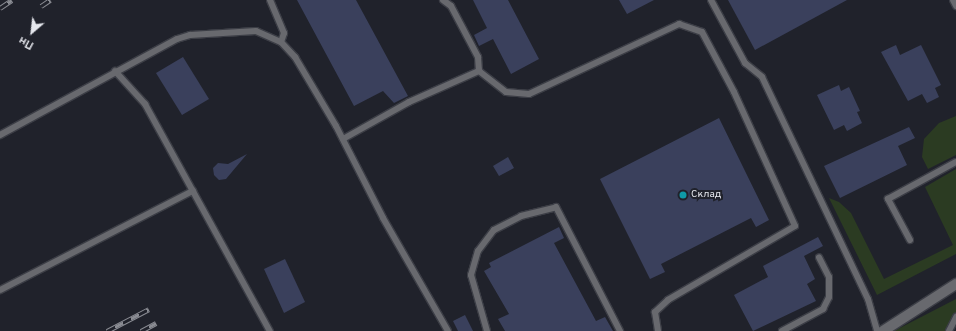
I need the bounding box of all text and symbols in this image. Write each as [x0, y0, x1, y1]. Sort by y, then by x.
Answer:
north arrow [12, 12, 52, 52]
text: Пн [17, 33, 36, 52]
place label: Склад [691, 189, 721, 201]
marker: Склад [678, 190, 688, 200]

